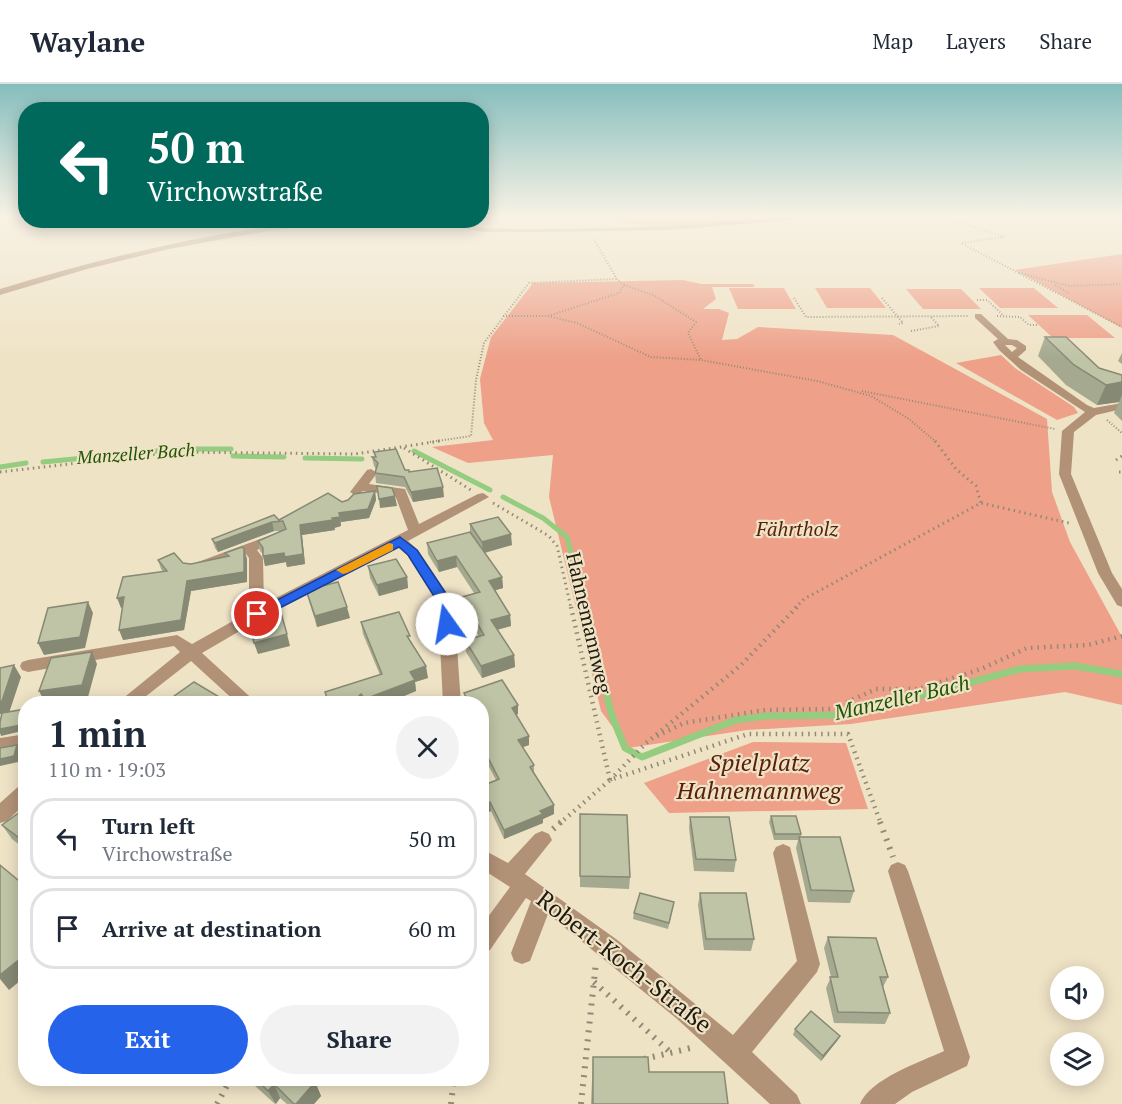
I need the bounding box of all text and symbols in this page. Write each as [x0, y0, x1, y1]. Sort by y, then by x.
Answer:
text: Waylane [30, 23, 145, 60]
text: Map [872, 27, 913, 55]
text: Layers [946, 27, 1006, 55]
text: Share [1039, 27, 1092, 55]
text: 50 m [147, 119, 245, 175]
icon: left [48, 126, 126, 204]
text: Virchowstraße [147, 173, 323, 209]
water label: Manzeller Bach [75, 437, 196, 469]
park label: Fährtholz [755, 515, 839, 542]
street label: Hahnemannweg [560, 550, 619, 697]
pin [231, 588, 282, 639]
position arrow [415, 592, 479, 656]
icon: arrive [240, 597, 273, 630]
water label: Manzeller Bach [830, 668, 972, 726]
text: 1 min [48, 710, 146, 757]
button: close [396, 716, 459, 779]
park label: Spielplatz Hahnemannweg [676, 746, 843, 806]
text: 110 m · 19:03 [48, 756, 166, 783]
text: Turn left [102, 811, 195, 840]
icon: left [51, 822, 84, 855]
text: 50 m [408, 824, 456, 853]
text: Virchowstraße [102, 840, 233, 867]
street label: Robert-Koch-Straße [530, 883, 719, 1040]
icon: arrive [51, 912, 84, 945]
text: Arrive at destination [102, 914, 321, 943]
text: 60 m [408, 914, 456, 943]
map controls [1050, 966, 1104, 1086]
button: sound [1050, 966, 1104, 1020]
button: Exit [48, 1005, 248, 1074]
button: Share [260, 1005, 459, 1074]
button: layers [1050, 1032, 1104, 1086]

